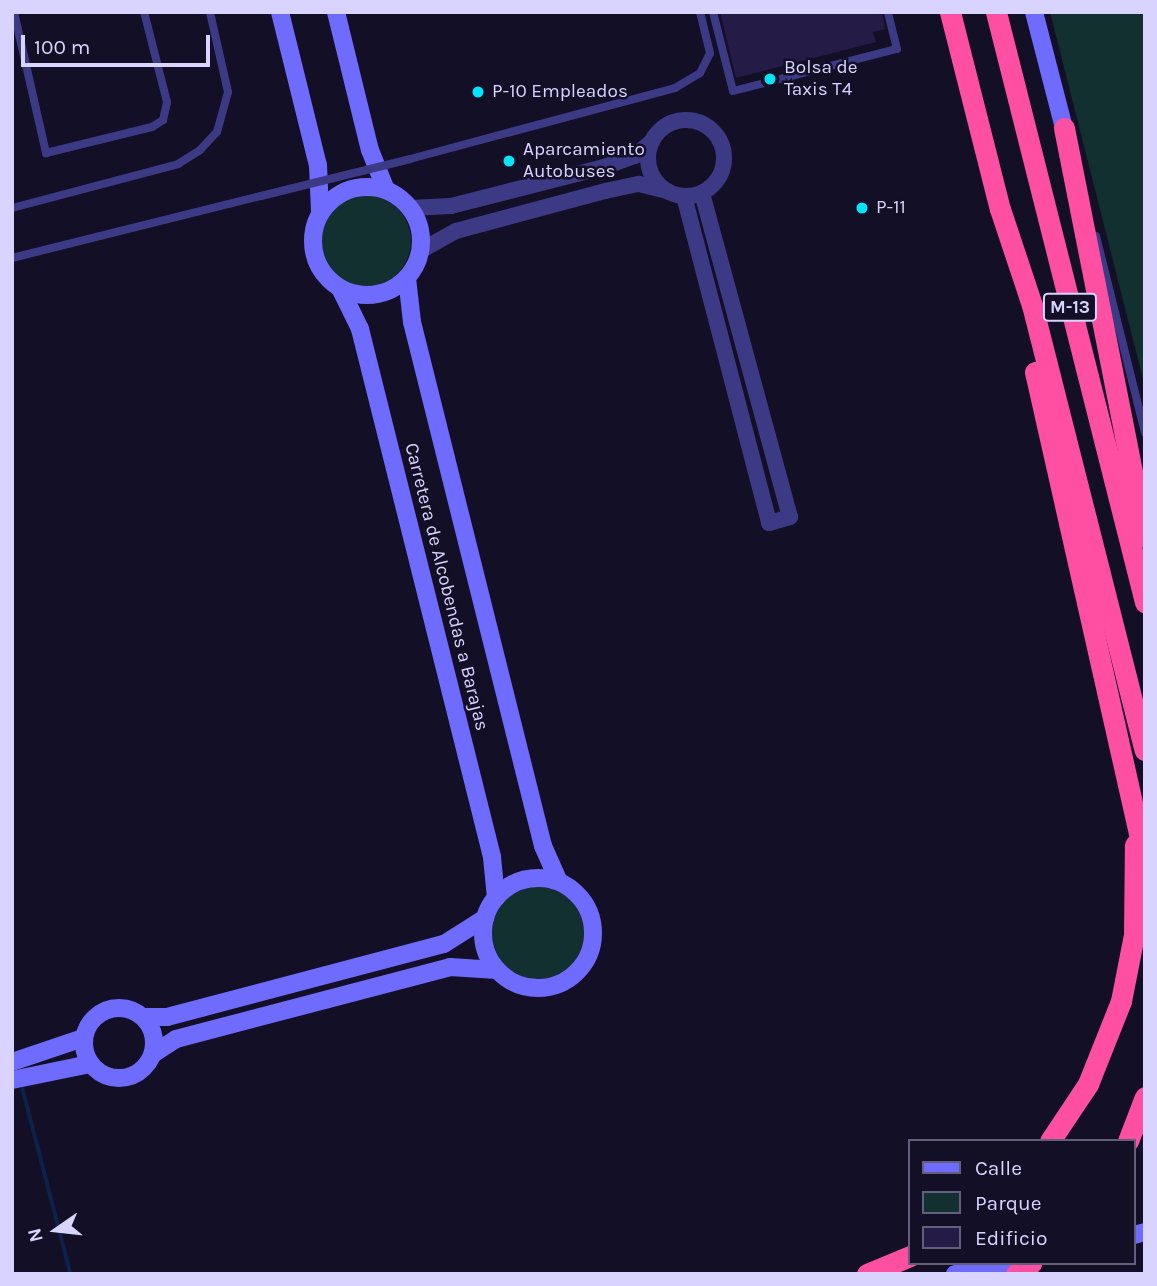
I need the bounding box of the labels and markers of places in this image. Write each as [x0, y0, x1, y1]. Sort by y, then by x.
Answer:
place label: Bolsa de Taxis T4 [784, 57, 857, 101]
marker: Bolsa de Taxis T4 [762, 71, 778, 87]
place label: P-10 Empleados [492, 81, 628, 103]
marker: P-10 Empleados [470, 84, 486, 100]
place label: Aparcamiento Autobuses [523, 139, 645, 183]
marker: Aparcamiento Autobuses [501, 153, 517, 169]
place label: P-11 [876, 197, 906, 219]
marker: P-11 [854, 200, 870, 216]

